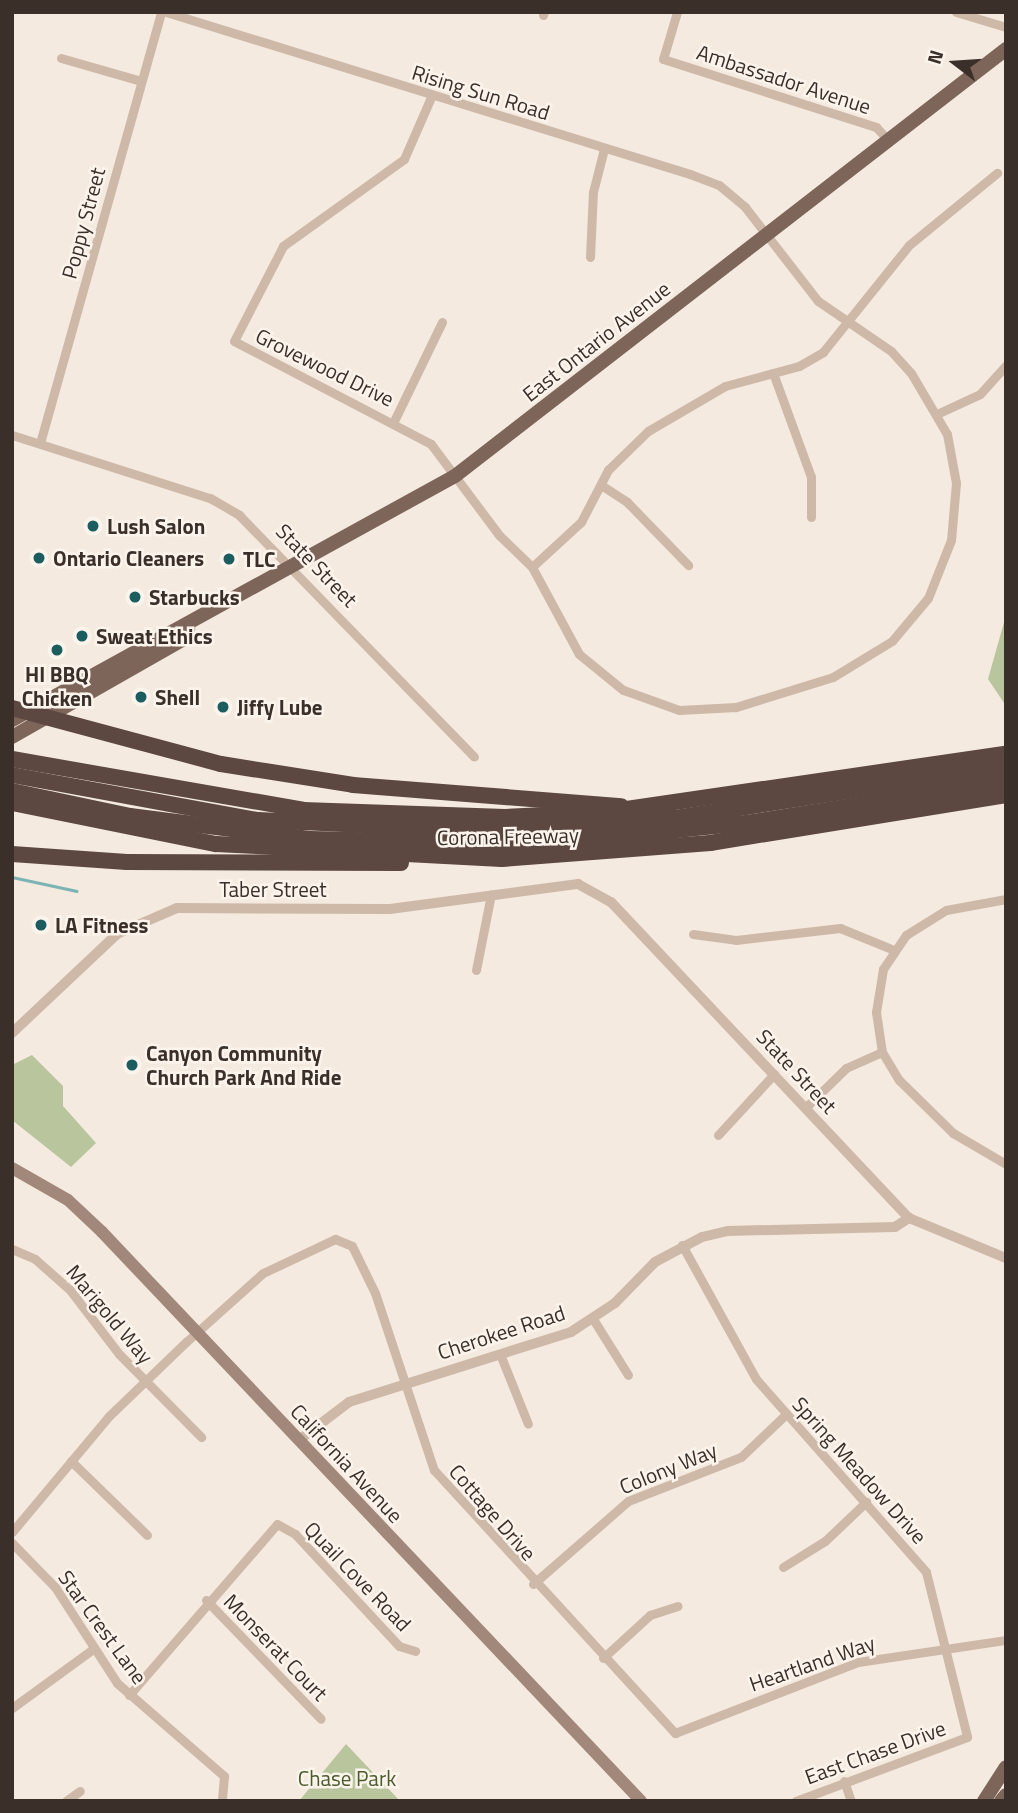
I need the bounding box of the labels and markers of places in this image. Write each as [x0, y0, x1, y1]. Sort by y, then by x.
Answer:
place label: Lush Salon [107, 513, 205, 539]
marker: Lush Salon [85, 518, 101, 534]
place label: Ontario Cleaners [53, 545, 204, 571]
place label: TLC [243, 546, 275, 572]
marker: Ontario Cleaners [31, 550, 47, 566]
marker: TLC [221, 551, 237, 567]
place label: Starbucks [149, 584, 240, 610]
marker: Starbucks [127, 589, 143, 605]
place label: Sweat Ethics [96, 623, 213, 649]
marker: Sweat Ethics [74, 628, 90, 644]
marker: HI BBQ Chicken [49, 642, 65, 658]
place label: HI BBQ Chicken [22, 661, 92, 711]
place label: Shell [155, 684, 200, 710]
marker: Shell [133, 689, 149, 705]
place label: Jiffy Lube [237, 694, 323, 720]
marker: Jiffy Lube [215, 699, 231, 715]
place label: LA Fitness [55, 912, 149, 938]
marker: LA Fitness [33, 917, 49, 933]
place label: Canyon Community Church Park And Ride [146, 1040, 341, 1090]
marker: Canyon Community Church Park And Ride [124, 1057, 140, 1073]

